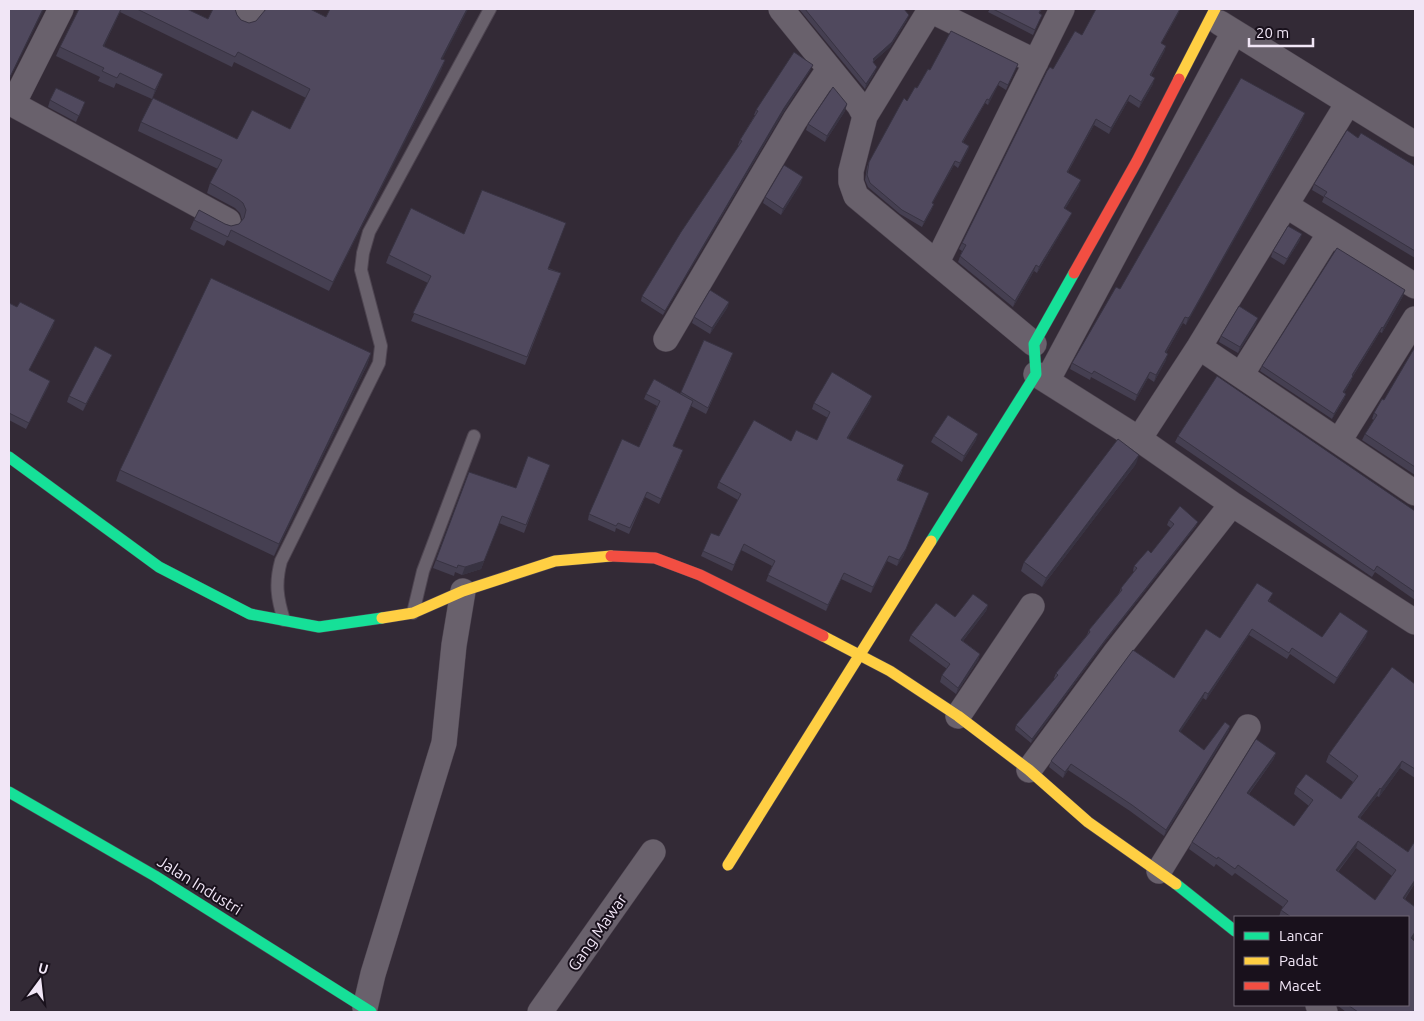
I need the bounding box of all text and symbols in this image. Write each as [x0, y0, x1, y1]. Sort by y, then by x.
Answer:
scale bar [1249, 15, 1313, 47]
text: 20 m [1256, 24, 1289, 41]
street label: Jalan Industri [154, 852, 246, 918]
street label: Gang Mawar [564, 890, 630, 974]
legend [1234, 916, 1409, 1006]
text: Lancar [1279, 927, 1324, 944]
text: Padat [1279, 952, 1318, 969]
north arrow [15, 956, 65, 1006]
text: U [37, 959, 50, 977]
text: Macet [1279, 977, 1321, 994]

